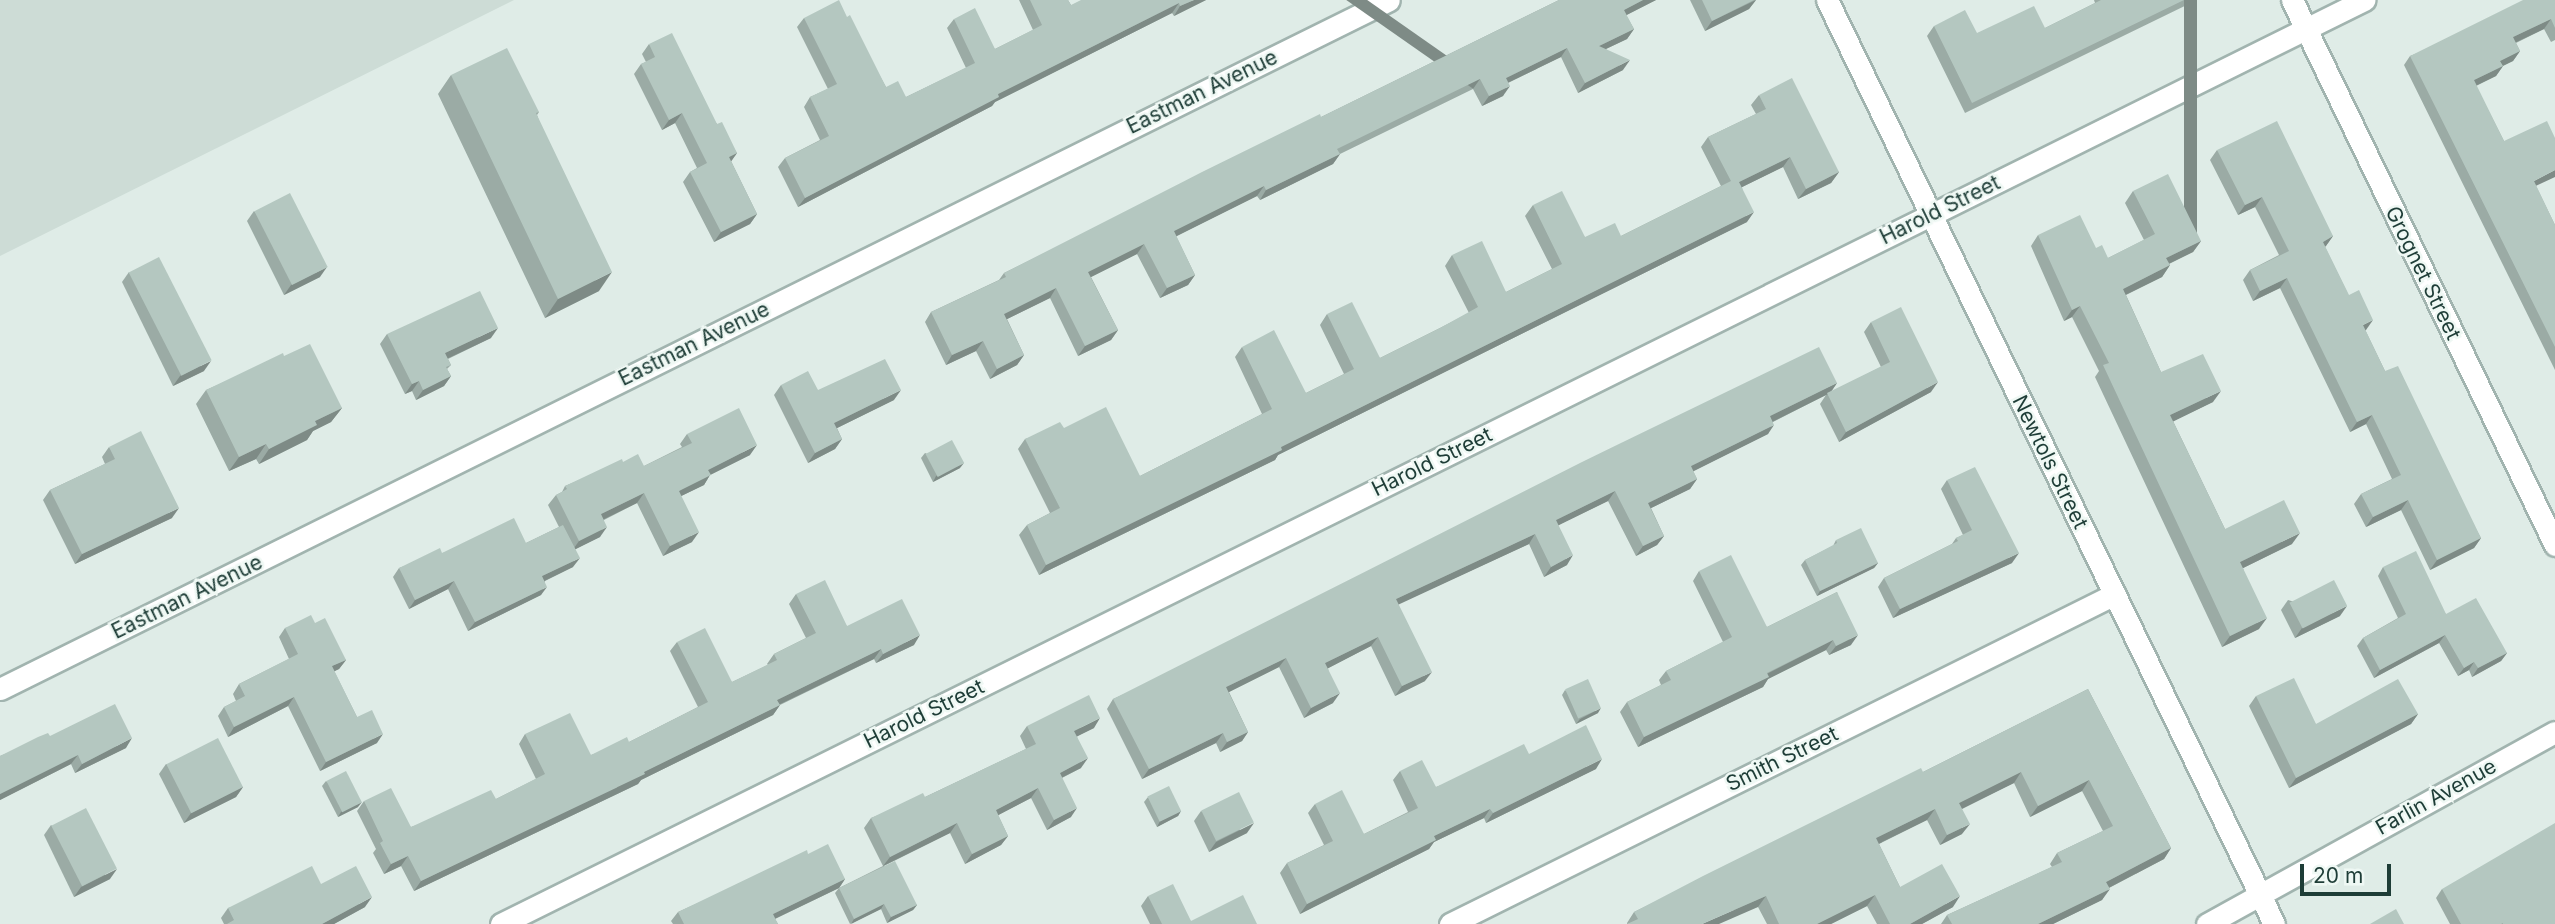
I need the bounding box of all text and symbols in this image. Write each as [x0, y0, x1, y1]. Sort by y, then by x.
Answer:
street label: Eastman Avenue [1122, 45, 1282, 139]
street label: Harold Street [1876, 170, 2004, 250]
street label: Grognet Street [2380, 202, 2466, 344]
street label: Eastman Avenue [614, 297, 774, 391]
street label: Newtols Street [2007, 391, 2093, 533]
street label: Harold Street [1368, 422, 1496, 502]
street label: Eastman Avenue [107, 550, 267, 644]
street label: Harold Street [860, 674, 988, 754]
street label: Smith Street [1722, 721, 1842, 797]
street label: Farlin Avenue [2371, 753, 2501, 841]
scale bar [2303, 850, 2394, 894]
text: 20 m [2313, 863, 2363, 888]

